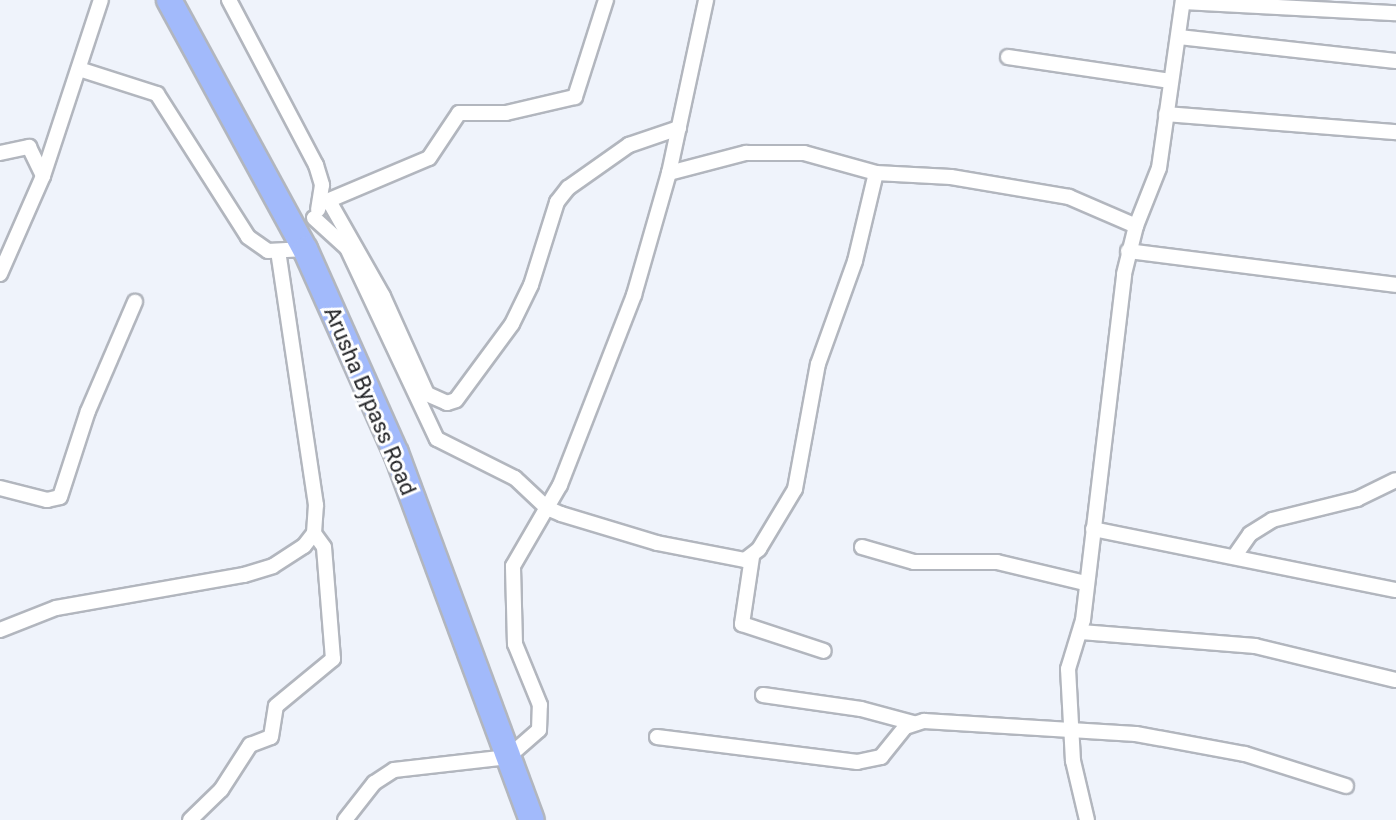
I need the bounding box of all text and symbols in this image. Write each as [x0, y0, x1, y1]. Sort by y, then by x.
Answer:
street label: Arusha Bypass Road [318, 303, 422, 499]

